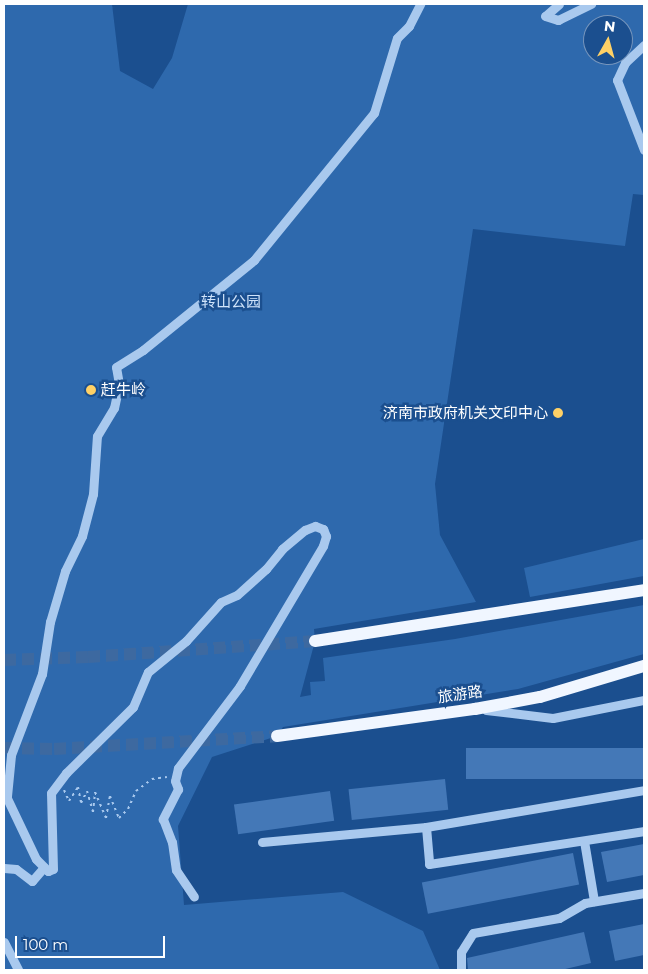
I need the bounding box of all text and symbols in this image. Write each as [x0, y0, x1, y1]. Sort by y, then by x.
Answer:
north arrow [583, 15, 633, 65]
text: N [603, 16, 616, 36]
park label: 转山公园 [201, 293, 261, 311]
place label: 赶牛岭 [101, 381, 146, 399]
marker: 赶牛岭 [85, 384, 97, 396]
place label: 济南市政府机关文印中心 [383, 404, 548, 422]
marker: 济南市政府机关文印中心 [552, 407, 564, 419]
street label: 旅游路 [436, 682, 484, 706]
scale bar [18, 926, 168, 958]
text: 100 m [23, 935, 68, 954]

